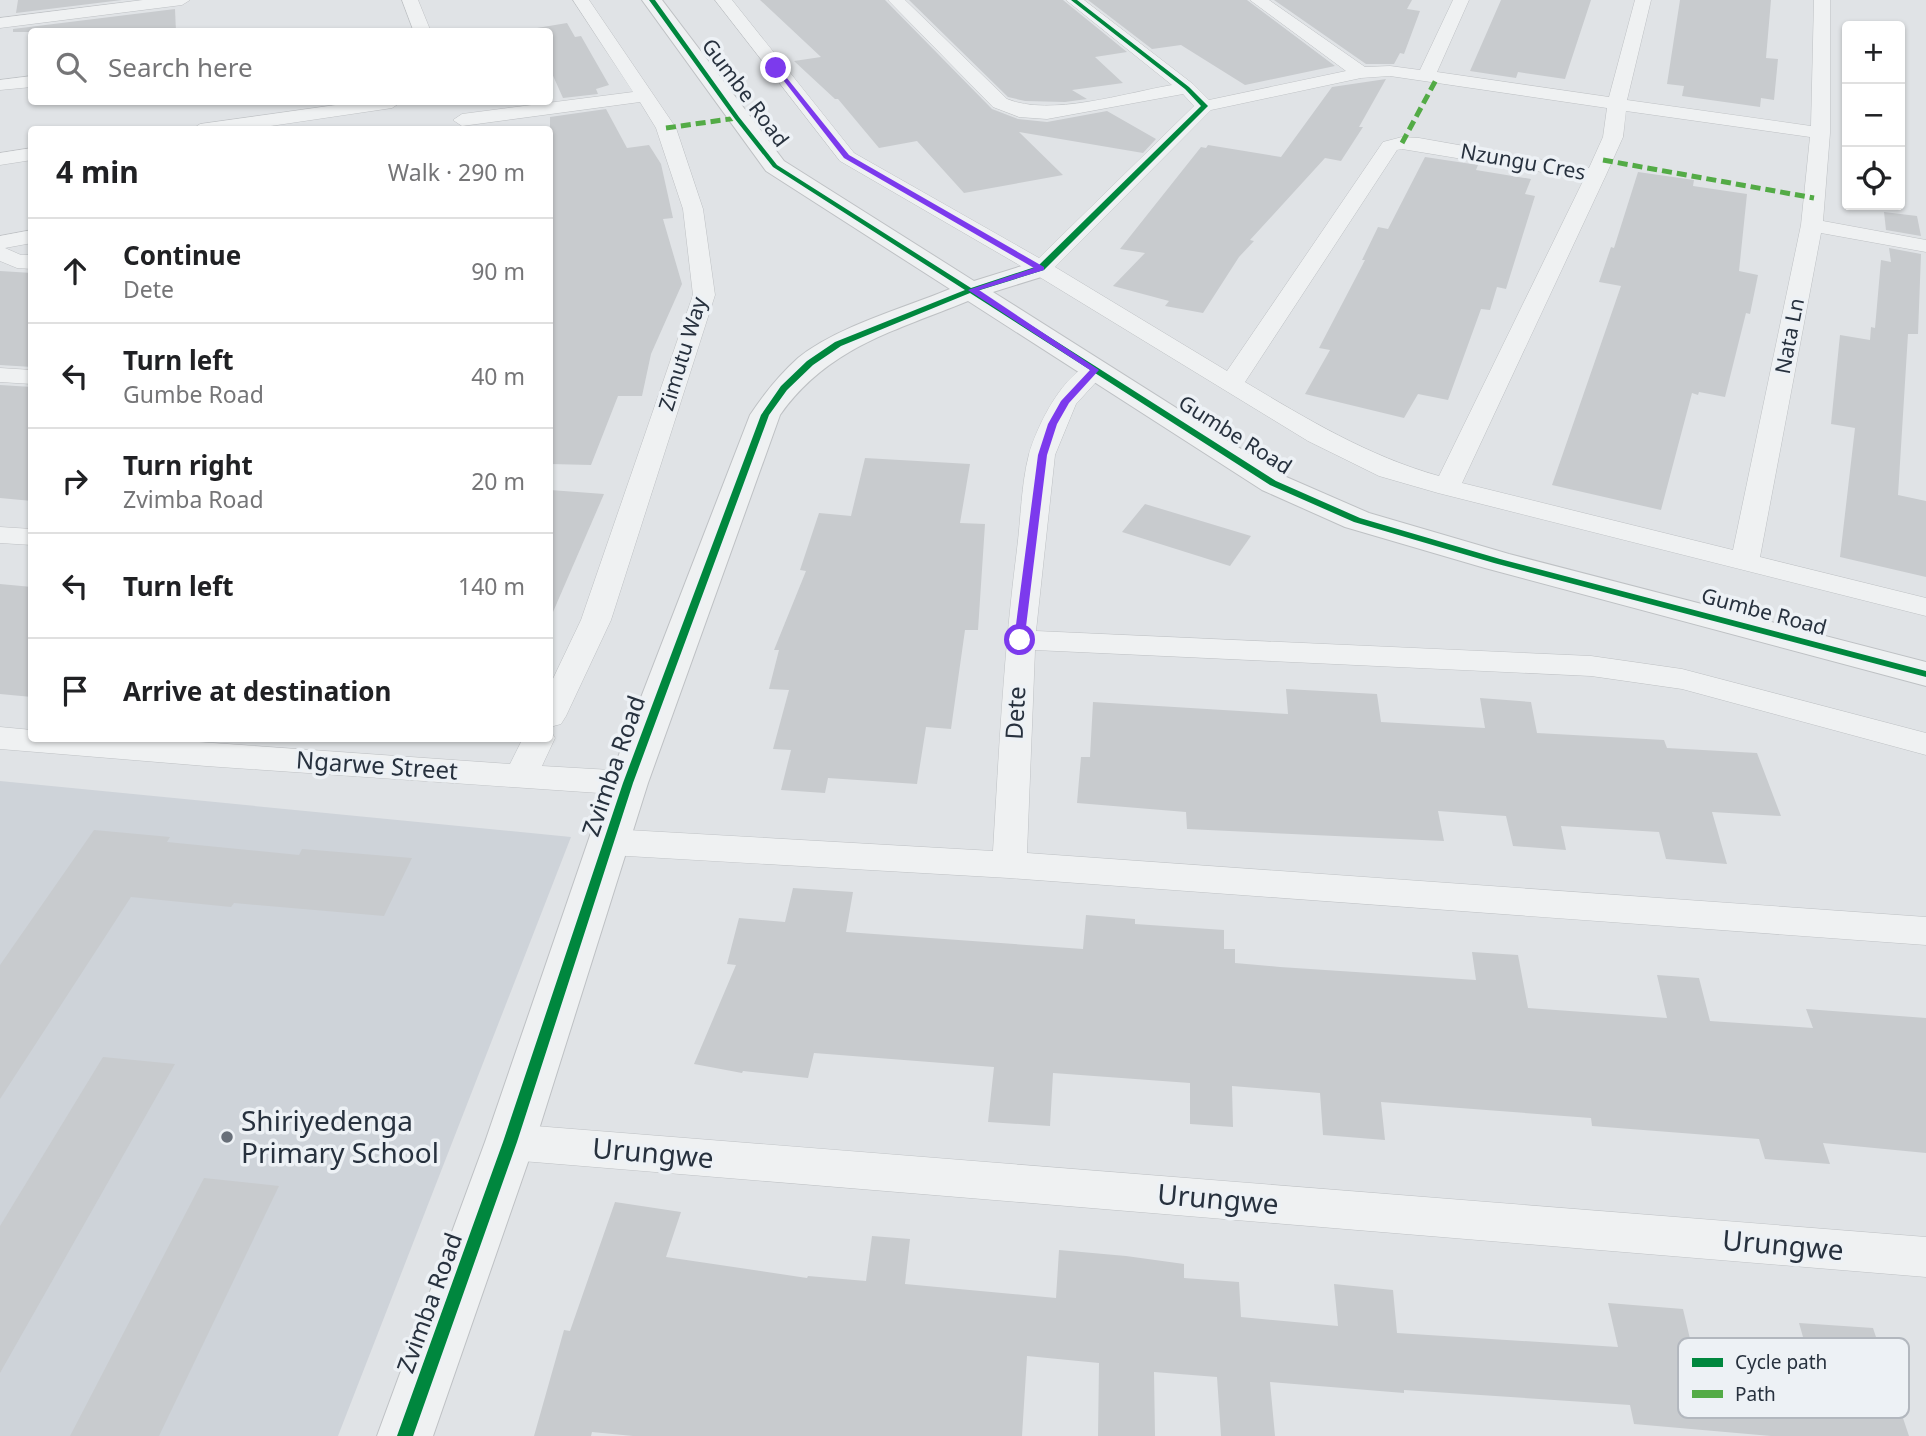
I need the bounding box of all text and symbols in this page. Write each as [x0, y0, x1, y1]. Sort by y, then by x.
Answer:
map controls [1842, 21, 1905, 210]
button: + [1842, 21, 1905, 84]
search box [28, 28, 553, 105]
street label: Gumbe Road [696, 33, 796, 152]
icon: search [52, 48, 90, 86]
text: Search here [108, 49, 253, 85]
route end [760, 52, 791, 83]
button: − [1842, 84, 1905, 147]
street label: Nzungu Cres [1458, 136, 1588, 186]
button: locate [1842, 147, 1905, 210]
text: 4 min [56, 151, 139, 192]
text: Walk · 290 m [388, 156, 525, 188]
text: Continue [123, 237, 241, 273]
icon: ahead [56, 252, 94, 290]
text: 90 m [471, 255, 525, 287]
text: Dete [123, 273, 174, 305]
street label: Zimutu Way [651, 293, 713, 414]
street label: Nata Ln [1768, 296, 1810, 376]
text: Turn left [123, 342, 234, 378]
icon: left [56, 357, 94, 395]
text: 40 m [471, 360, 525, 392]
text: Gumbe Road [123, 378, 264, 410]
street label: Gumbe Road [1174, 388, 1297, 480]
text: Turn right [123, 447, 253, 483]
icon: right [56, 462, 94, 500]
text: 20 m [471, 465, 525, 497]
text: Zvimba Road [123, 483, 264, 515]
icon: left [56, 567, 94, 605]
text: Turn left [123, 568, 234, 604]
text: 140 m [458, 570, 525, 602]
street label: Gumbe Road [1699, 581, 1830, 641]
route start [1004, 624, 1035, 655]
icon: arrive [56, 672, 94, 710]
text: Arrive at destination [123, 673, 392, 709]
street label: Dete [997, 685, 1032, 740]
street label: Zvimba Road [573, 691, 652, 840]
street label: Ngarwe Street [295, 742, 459, 787]
place label: Shiriyedenga Primary School [241, 1101, 439, 1171]
street label: Urungwe [591, 1128, 715, 1176]
marker: Shiriyedenga Primary School [219, 1129, 235, 1145]
street label: Urungwe [1156, 1174, 1280, 1222]
street label: Urungwe [1721, 1220, 1845, 1268]
street label: Zvimba Road [388, 1228, 469, 1377]
legend [1678, 1338, 1909, 1418]
text: Cycle path [1735, 1349, 1827, 1375]
text: Path [1735, 1381, 1776, 1407]

